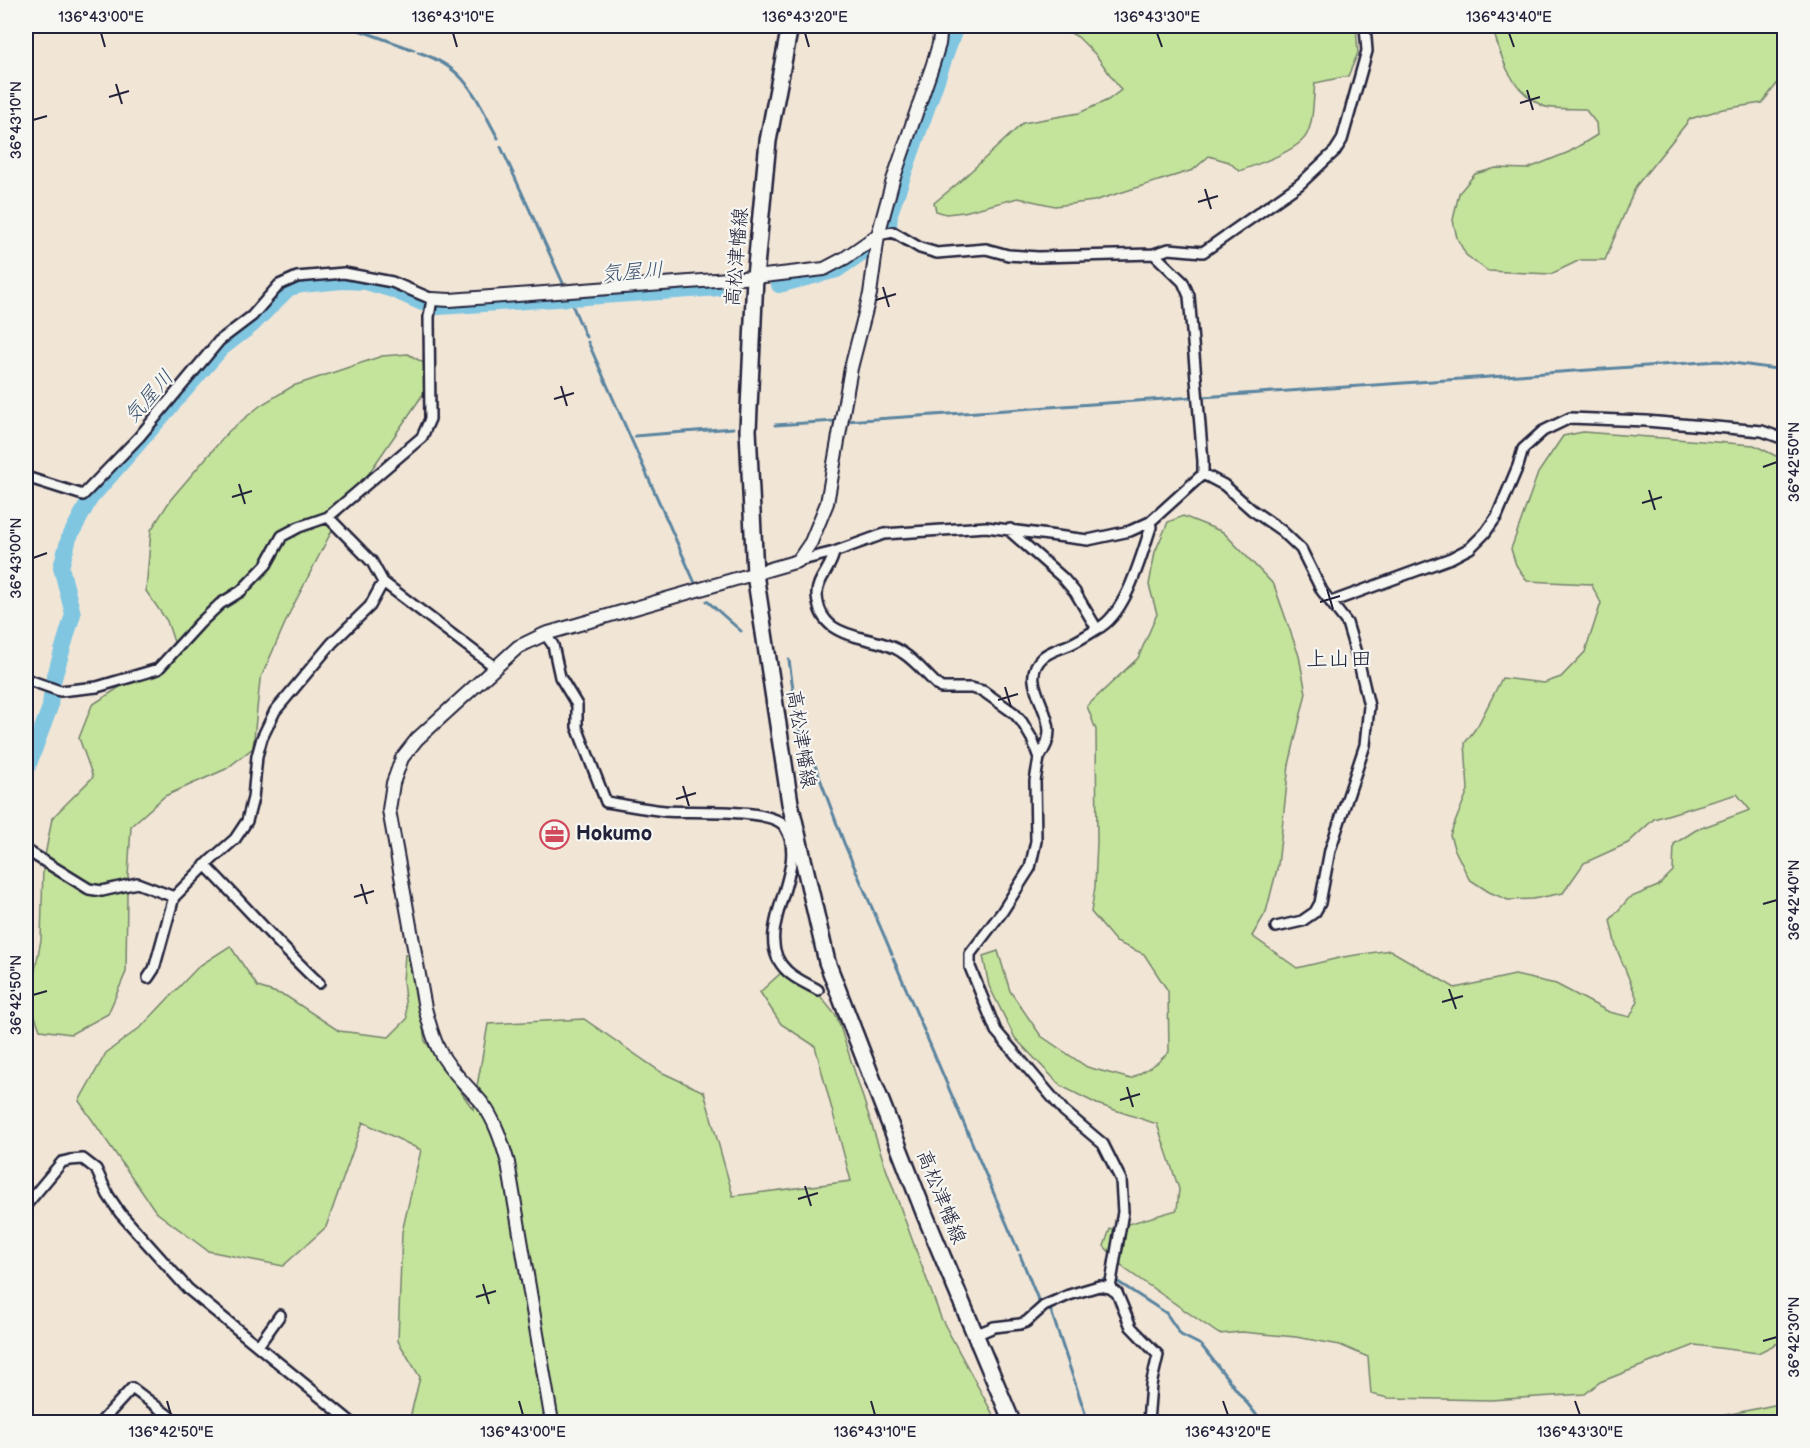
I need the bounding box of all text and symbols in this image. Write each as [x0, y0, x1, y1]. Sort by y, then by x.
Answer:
text: 136°43'00"E [58, 8, 144, 27]
text: 136°43'10"E [412, 8, 494, 27]
text: 136°43'20"E [762, 8, 848, 27]
text: 136°43'30"E [1114, 8, 1200, 27]
text: 136°43'40"E [1466, 8, 1552, 27]
text: 36°43'10"N [7, 81, 26, 159]
street label: 高松津幡線 [721, 206, 753, 308]
water label: 気屋川 [600, 257, 664, 287]
water label: 気屋川 [119, 365, 179, 429]
text: 36°42'50"N [1785, 422, 1804, 502]
text: 36°43'00"N [7, 517, 26, 599]
district label: 上山田 [1306, 646, 1372, 673]
street label: 高松津幡線 [781, 688, 821, 790]
office icon: Hokumo [539, 818, 571, 850]
place label: Hokumo [576, 822, 652, 846]
text: 36°42'40"N [1785, 859, 1804, 941]
text: 36°42'50"N [7, 955, 26, 1035]
street label: 高松津幡線 [911, 1146, 971, 1248]
text: 36°42'30"N [1785, 1296, 1804, 1378]
text: 136°42'50"E [128, 1423, 214, 1442]
text: 136°43'00"E [480, 1423, 566, 1442]
text: 136°43'10"E [834, 1423, 916, 1442]
text: 136°43'20"E [1185, 1423, 1271, 1442]
text: 136°43'30"E [1537, 1423, 1623, 1442]

